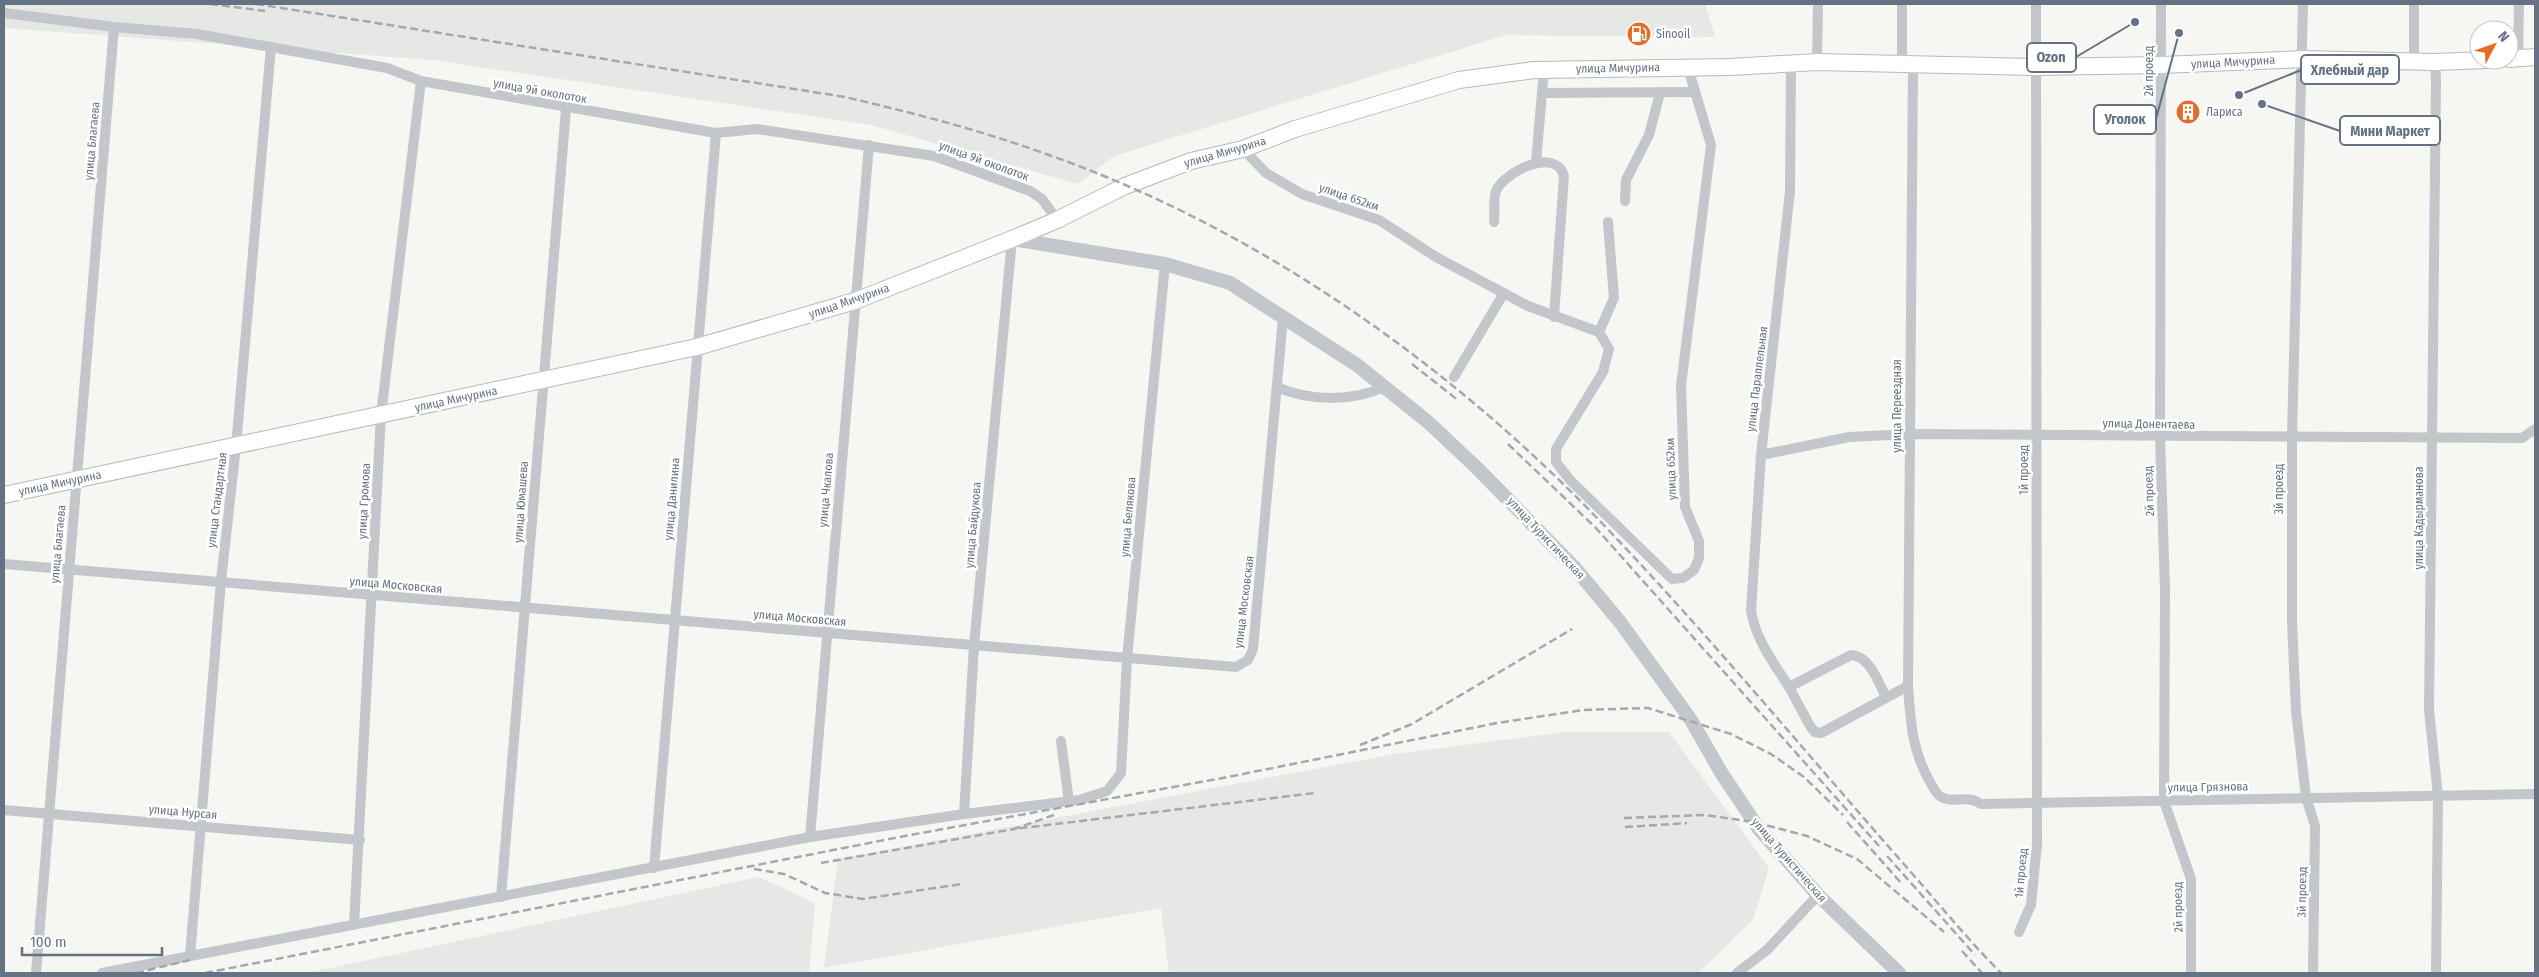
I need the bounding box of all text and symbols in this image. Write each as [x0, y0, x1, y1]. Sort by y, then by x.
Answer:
north arrow [2469, 20, 2519, 70]
fuel station icon: Sinooil [1626, 21, 1652, 47]
place label: Sinooil [1656, 27, 1690, 41]
text: N [2494, 28, 2513, 46]
callout: Ozon [2027, 43, 2076, 72]
street label: 2й проезд [2142, 46, 2156, 96]
text: Ozon [2036, 49, 2066, 66]
street label: улица Мичурина [2191, 53, 2276, 71]
callout: Хлебный дар [2301, 55, 2399, 84]
street label: улица Мичурина [1576, 60, 1660, 76]
text: Хлебный дар [2310, 62, 2390, 79]
street label: улица 9й околоток [492, 76, 588, 106]
building icon: Лариса [2175, 99, 2201, 125]
street label: улица Благаева [82, 101, 102, 181]
callout: Уголок [2094, 105, 2156, 134]
place label: Лариса [2206, 105, 2243, 119]
text: Уголок [2103, 111, 2147, 128]
callout: Мини Маркет [2340, 116, 2440, 145]
text: Мини Маркет [2350, 123, 2431, 140]
street label: улица Мичурина [1183, 134, 1268, 170]
street label: улица 9й околоток [937, 138, 1031, 184]
street label: улица 652км [1317, 180, 1381, 214]
street label: улица Мичурина [807, 281, 891, 321]
street label: улица Параллельная [1744, 325, 1770, 433]
street label: улица Переездная [1890, 359, 1904, 453]
street label: улица Мичурина [413, 383, 499, 415]
street label: улица Донентаева [2103, 416, 2196, 432]
street label: улица 652км [1663, 438, 1679, 500]
street label: 1й проезд [2017, 445, 2031, 495]
street label: улица Стандартная [204, 451, 230, 549]
street label: улица Чкалова [816, 452, 836, 528]
street label: улица Данилина [661, 457, 683, 541]
street label: улица Юмашева [511, 460, 531, 543]
street label: улица Громова [355, 462, 373, 540]
street label: 3й проезд [2272, 464, 2286, 514]
street label: 2й проезд [2141, 466, 2157, 516]
street label: улица Кадырманова [2412, 466, 2426, 570]
street label: улица Мичурина [17, 467, 103, 499]
street label: улица Белякова [1118, 476, 1139, 558]
street label: улица Байдукова [962, 481, 984, 569]
street label: улица Туристическая [1504, 494, 1588, 582]
street label: улица Благаева [48, 504, 68, 584]
street label: улица Московская [1231, 555, 1257, 649]
street label: улица Московская [349, 574, 443, 596]
street label: улица Московская [753, 607, 847, 629]
street label: улица Грязнова [2168, 779, 2248, 795]
street label: улица Нурсая [148, 802, 218, 822]
street label: улица Туристическая [1749, 815, 1829, 905]
street label: 1й проезд [2012, 848, 2030, 898]
street label: 3й проезд [2295, 867, 2309, 917]
street label: 2й проезд [2171, 882, 2185, 932]
scale bar [22, 924, 162, 956]
text: 100 m [30, 933, 67, 951]

